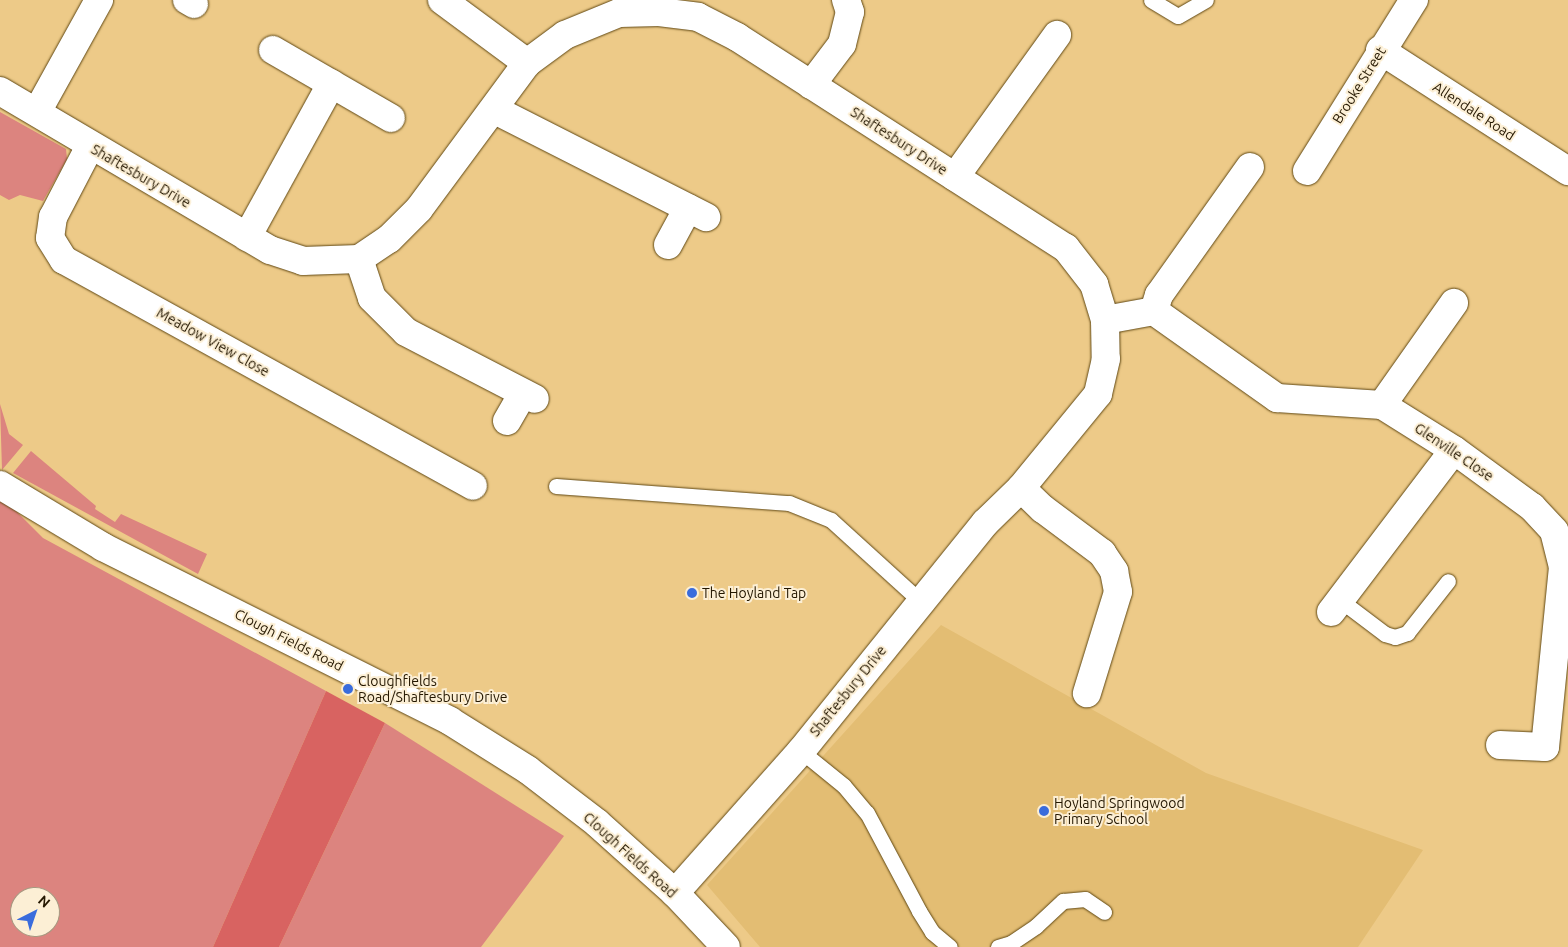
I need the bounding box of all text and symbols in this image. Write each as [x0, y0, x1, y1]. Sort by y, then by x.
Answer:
street label: Brooke Street [1329, 43, 1389, 127]
street label: Allendale Road [1430, 78, 1518, 144]
street label: Shaftesbury Drive [847, 103, 951, 179]
street label: Shaftesbury Drive [88, 141, 194, 211]
street label: Meadow View Close [154, 304, 272, 380]
street label: Glenville Close [1411, 419, 1497, 485]
place label: The Hoyland Tap [702, 585, 806, 601]
marker: The Hoyland Tap [686, 587, 698, 599]
street label: Clough Fields Road [232, 605, 346, 675]
street label: Shaftesbury Drive [806, 642, 890, 740]
place label: Cloughfields Road/Shaftesbury Drive [358, 673, 507, 706]
marker: Cloughfields Road/Shaftesbury Drive [342, 683, 354, 695]
place label: Hoyland Springwood Primary School [1054, 795, 1185, 828]
marker: Hoyland Springwood Primary School [1038, 805, 1050, 817]
street label: Clough Fields Road [580, 809, 680, 901]
north arrow [10, 887, 60, 937]
text: N [35, 892, 53, 911]

